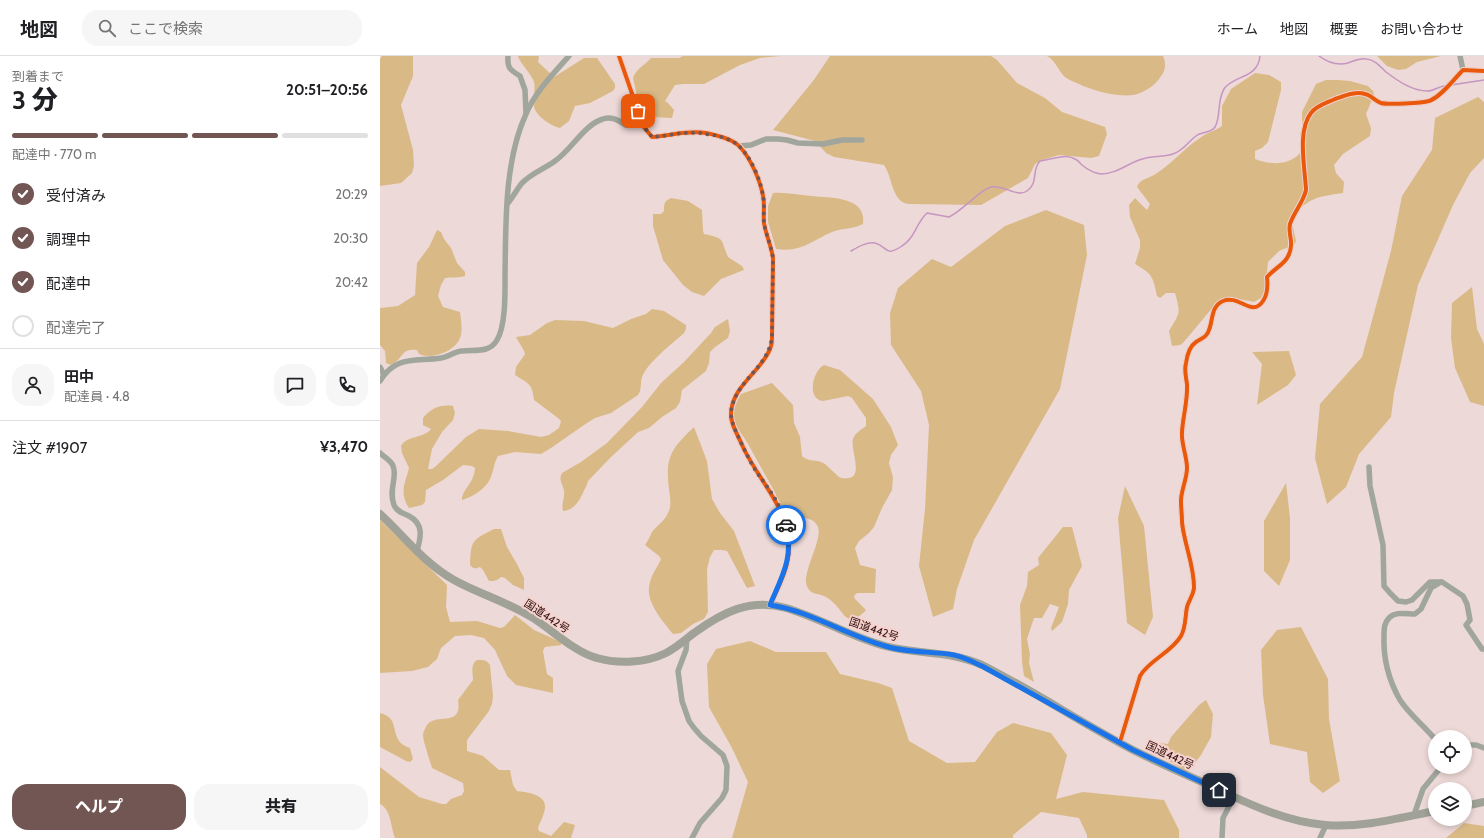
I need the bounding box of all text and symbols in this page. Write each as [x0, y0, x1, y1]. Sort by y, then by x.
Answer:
search box [82, 10, 362, 46]
icon: search [96, 17, 118, 39]
text: 地図 [20, 18, 58, 41]
text: ここで検索 [128, 20, 203, 38]
text: ホーム [1216, 20, 1258, 38]
text: 地図 [1280, 20, 1308, 38]
text: 概要 [1330, 20, 1358, 38]
text: お問い合わせ [1380, 20, 1464, 38]
text: 到着まで [12, 68, 64, 84]
text: 20:51–20:56 [286, 81, 368, 99]
text: 3 分 [12, 84, 58, 116]
pin [621, 94, 655, 128]
icon: bag [627, 100, 649, 122]
text: 配達中 · 770 m [12, 146, 96, 162]
icon: check [12, 183, 34, 205]
text: 20:29 [335, 186, 368, 202]
text: 受付済み [46, 187, 106, 205]
icon: check [12, 227, 34, 249]
text: 20:30 [333, 230, 368, 246]
text: 調理中 [46, 231, 91, 249]
icon: check [12, 271, 34, 293]
text: 20:42 [335, 274, 368, 290]
text: 配達中 [46, 275, 91, 293]
text: 配達完了 [46, 319, 106, 337]
button: person [12, 364, 54, 406]
button: chat [274, 364, 316, 406]
button: phone [326, 364, 368, 406]
text: 田中 [64, 368, 94, 386]
text: 配達員 · 4.8 [64, 388, 130, 404]
text: ¥3,470 [320, 438, 368, 456]
text: 注文 #1907 [12, 439, 87, 457]
courier [766, 505, 806, 545]
icon: car [775, 514, 797, 536]
street label: 国道442号 [522, 596, 572, 636]
street label: 国道442号 [847, 614, 901, 644]
map controls [1428, 730, 1472, 826]
button: locate [1428, 730, 1472, 774]
street label: 国道442号 [1144, 738, 1196, 772]
pin [1202, 773, 1236, 807]
icon: home [1208, 779, 1230, 801]
button: layers [1428, 782, 1472, 826]
button: ヘルプ [12, 784, 186, 830]
button: 共有 [194, 784, 368, 830]

